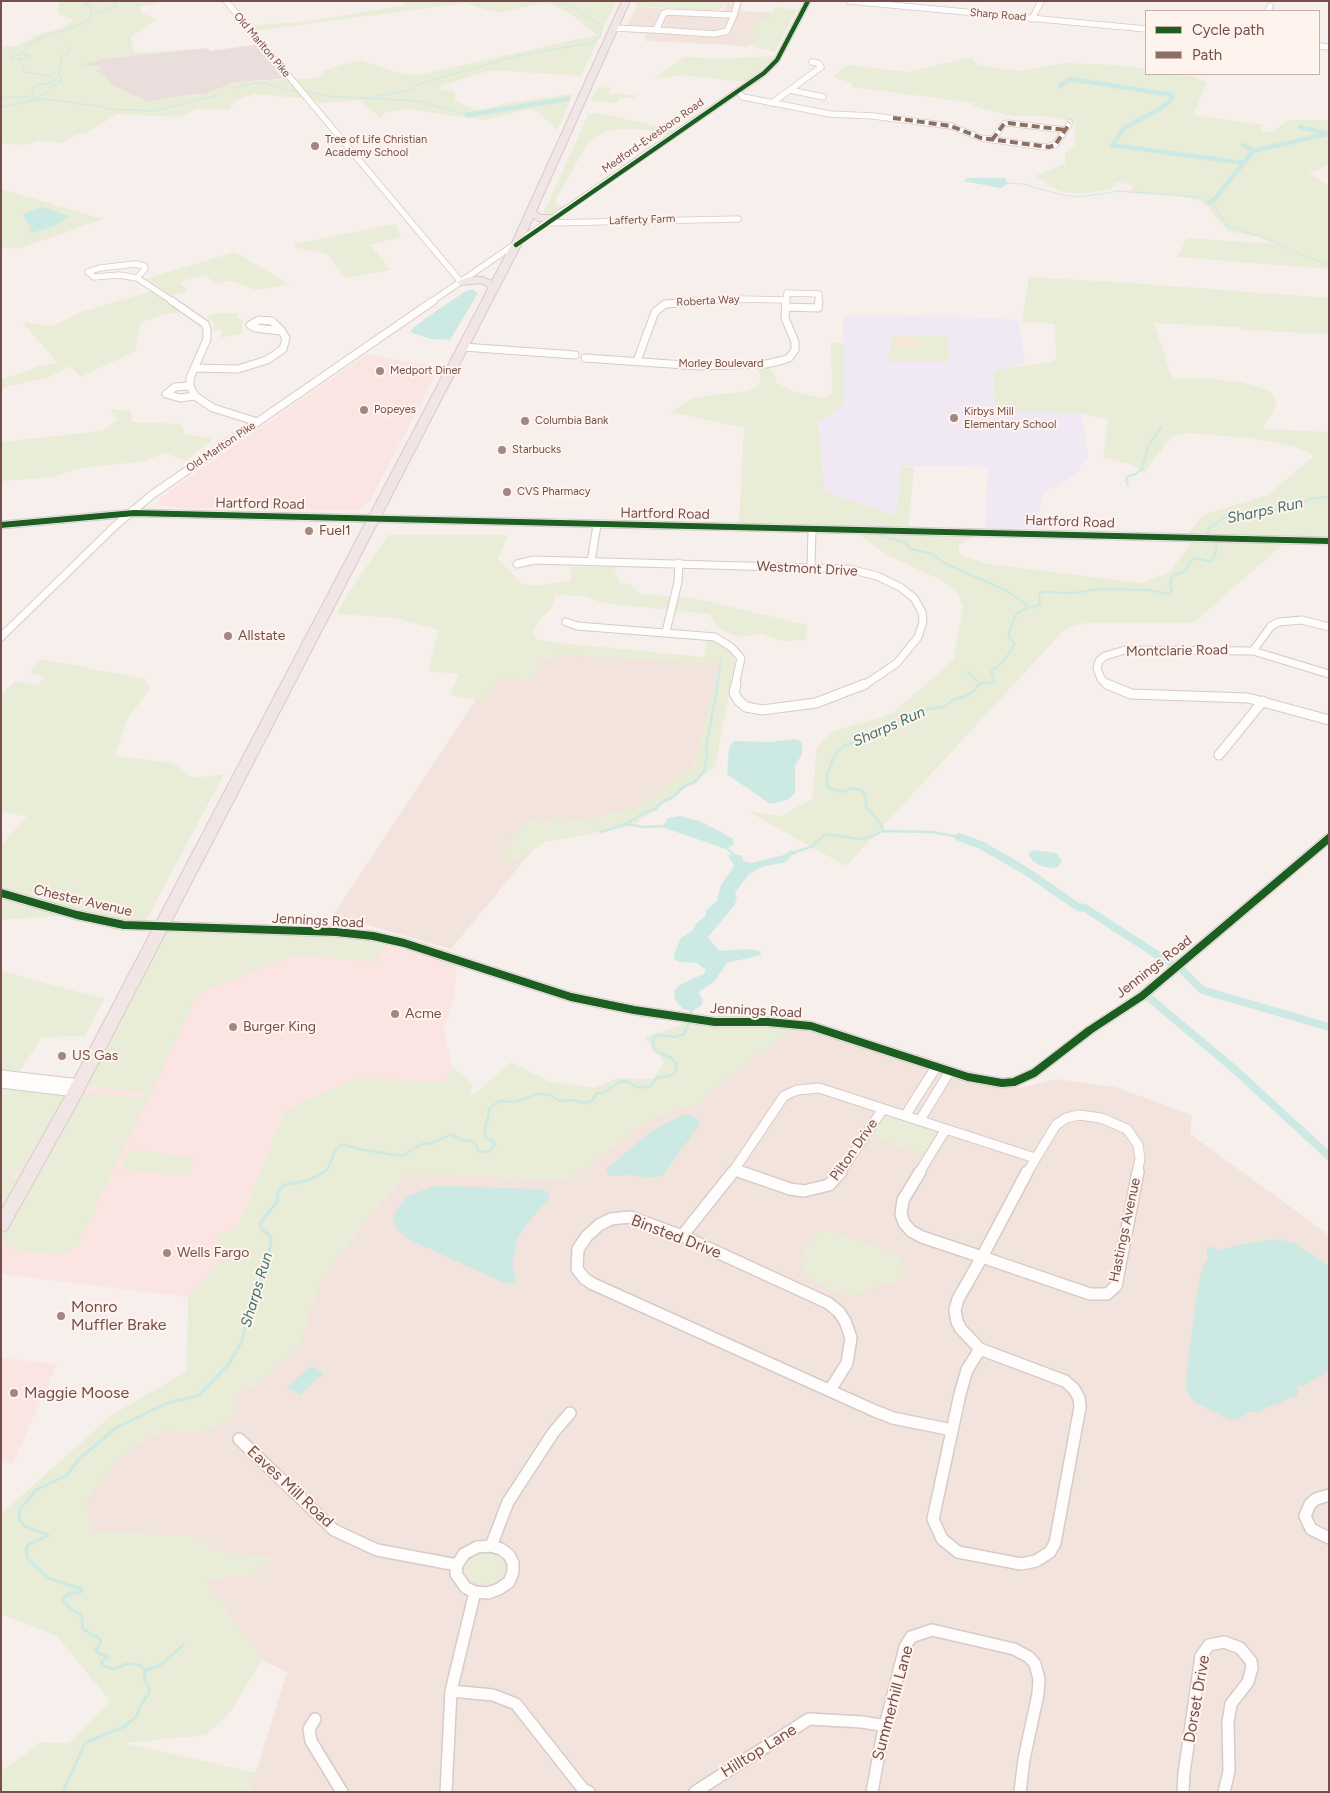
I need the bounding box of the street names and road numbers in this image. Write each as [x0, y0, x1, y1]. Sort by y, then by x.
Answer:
street label: Sharp Road [969, 6, 1027, 24]
street label: Old Marlton Pike [231, 10, 293, 80]
street label: Medford-Evesboro Road [600, 96, 706, 176]
street label: Lafferty Farm [609, 212, 675, 228]
street label: Roberta Way [676, 293, 740, 309]
street label: Morley Boulevard [678, 357, 764, 371]
street label: Old Marlton Pike [184, 419, 258, 475]
street label: Hartford Road [215, 495, 305, 513]
street label: Hartford Road [620, 505, 710, 523]
street label: Hartford Road [1025, 512, 1115, 532]
street label: Westmont Drive [756, 558, 858, 580]
street label: Montclarie Road [1126, 642, 1228, 660]
street label: Chester Avenue [32, 882, 134, 920]
street label: Jennings Road [272, 910, 364, 932]
street label: Jennings Road [1113, 932, 1195, 1002]
street label: Jennings Road [710, 1000, 802, 1022]
street label: Pilton Drive [827, 1116, 881, 1184]
street label: Hastings Avenue [1106, 1176, 1144, 1284]
street label: Binsted Drive [628, 1211, 724, 1263]
street label: Eaves Mill Road [243, 1442, 337, 1532]
street label: Summerhill Lane [868, 1644, 918, 1762]
street label: Dorset Drive [1180, 1654, 1214, 1744]
street label: Hilltop Lane [718, 1720, 800, 1782]

